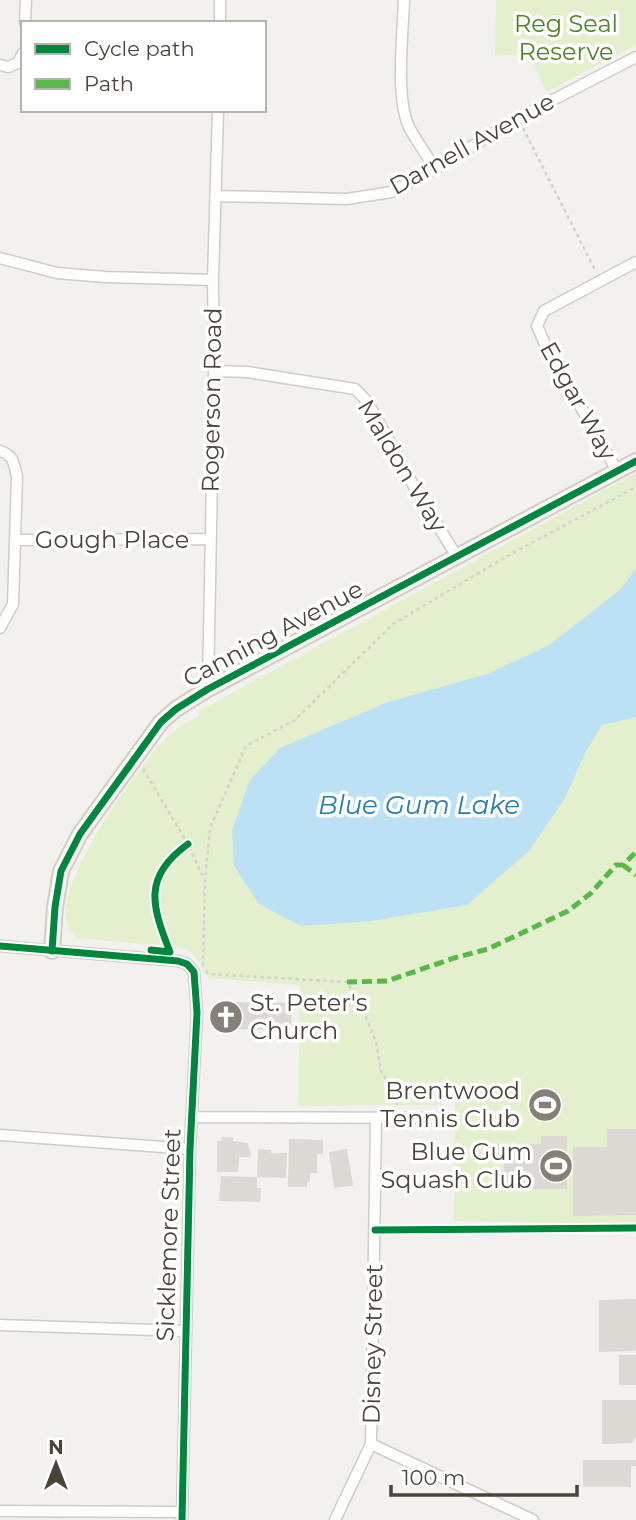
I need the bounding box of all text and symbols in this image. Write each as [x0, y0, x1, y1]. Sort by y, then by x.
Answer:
park label: Reg Seal Reserve [514, 9, 618, 66]
legend [21, 21, 266, 112]
text: Cycle path [84, 36, 195, 61]
text: Path [84, 71, 134, 96]
street label: Darnell Avenue [384, 86, 559, 201]
street label: Rogerson Road [195, 307, 228, 493]
street label: Edgar Way [534, 337, 623, 465]
street label: Maldon Way [352, 394, 453, 537]
street label: Gough Place [35, 525, 189, 554]
street label: Canning Avenue [178, 574, 368, 693]
water label: Blue Gum Lake [318, 789, 520, 821]
place label: St. Peter's Church [250, 988, 368, 1045]
church icon: St. Peter's Church [207, 998, 245, 1036]
place label: Brentwood Tennis Club [380, 1076, 520, 1133]
sports icon: Brentwood Tennis Club [526, 1086, 564, 1124]
street label: Sicklemore Street [150, 1128, 187, 1342]
place label: Blue Gum Squash Club [381, 1137, 532, 1194]
sports icon: Blue Gum Squash Club [537, 1147, 575, 1185]
street label: Disney Street [357, 1263, 388, 1424]
north arrow [21, 1429, 91, 1499]
text: N [48, 1436, 64, 1459]
scale bar [391, 1454, 576, 1498]
text: 100 m [402, 1465, 465, 1490]

